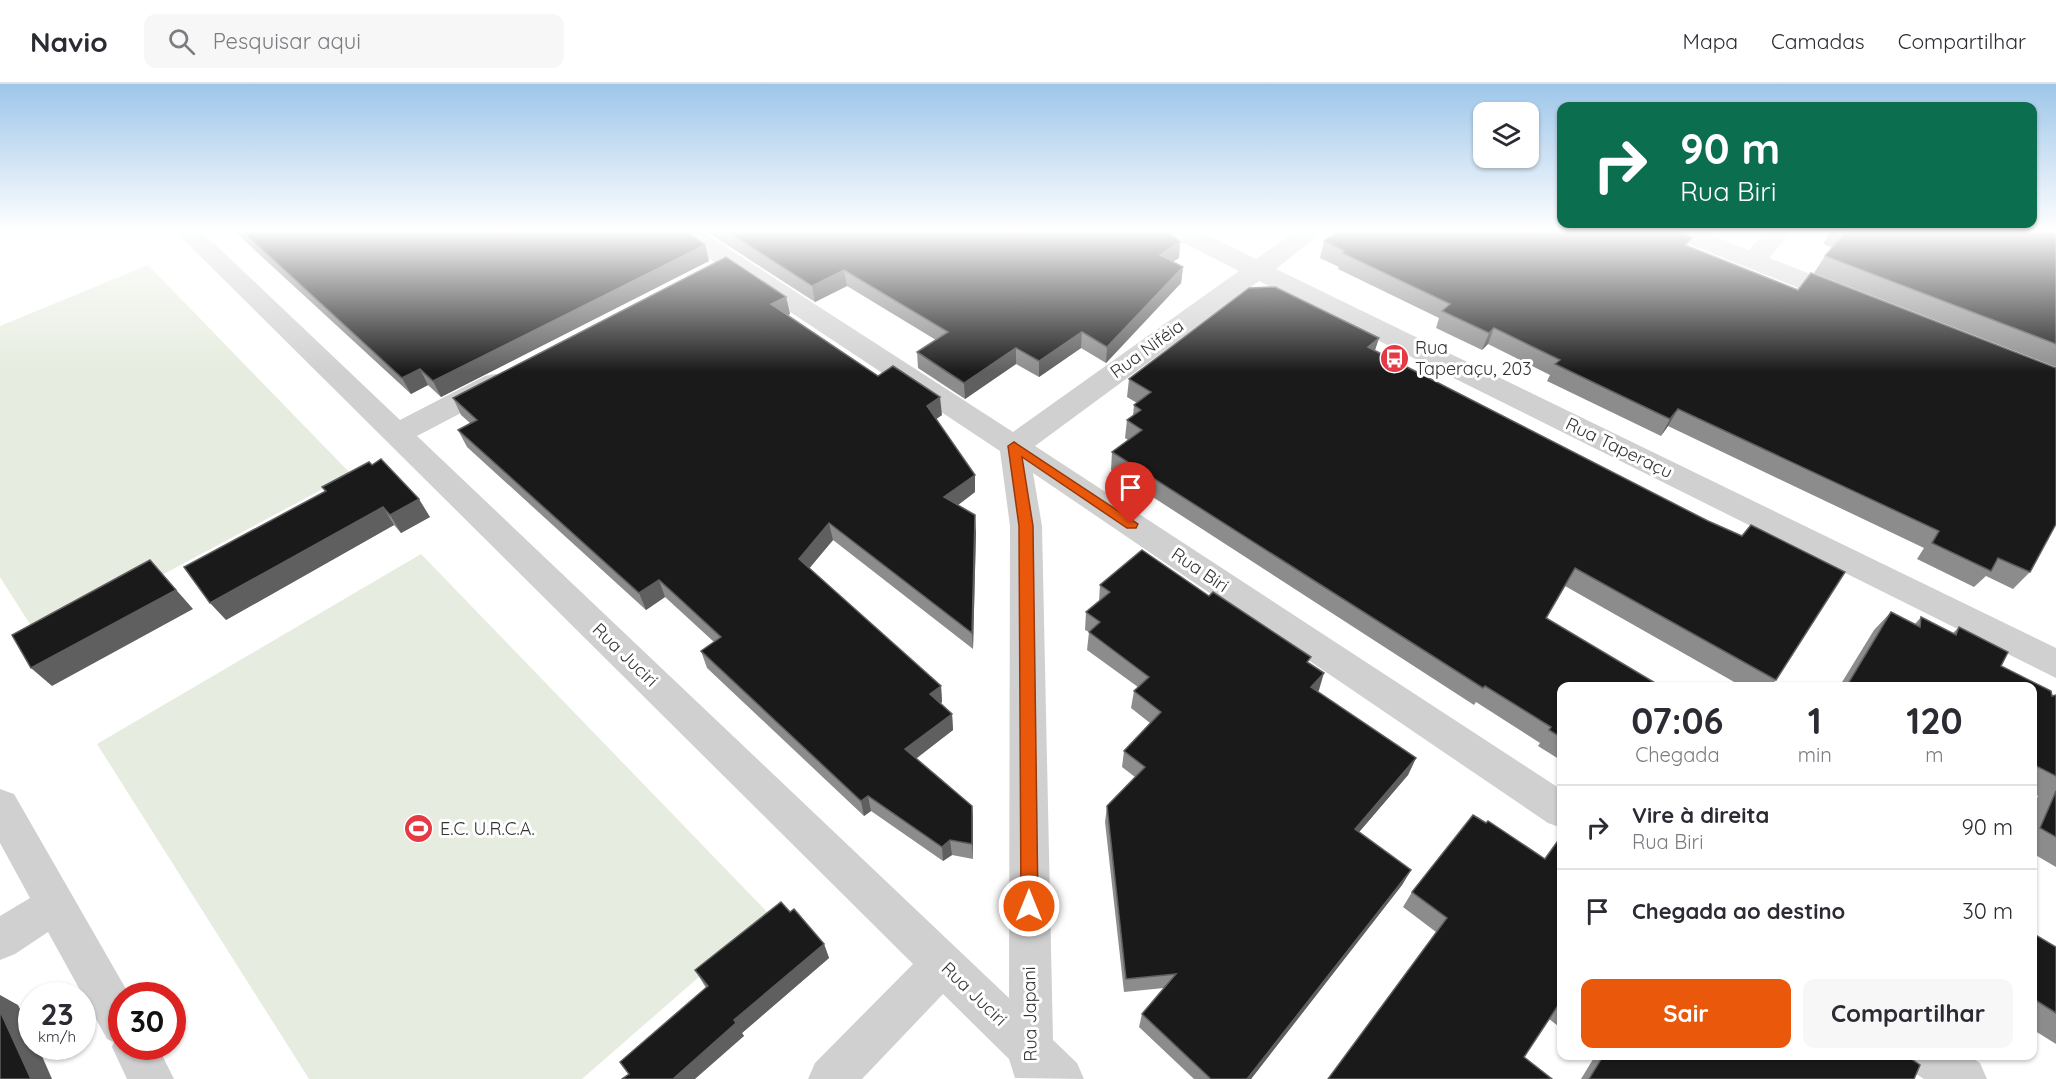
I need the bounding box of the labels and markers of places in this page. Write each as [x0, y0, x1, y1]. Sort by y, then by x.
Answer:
place label: Rua Taperaçu, 203 [1415, 336, 1532, 380]
bus stop icon: Rua Taperaçu, 203 [1378, 342, 1410, 374]
pin [1105, 462, 1156, 524]
sports icon: E.C. U.R.C.A. [403, 813, 435, 845]
place label: E.C. U.R.C.A. [440, 817, 535, 840]

